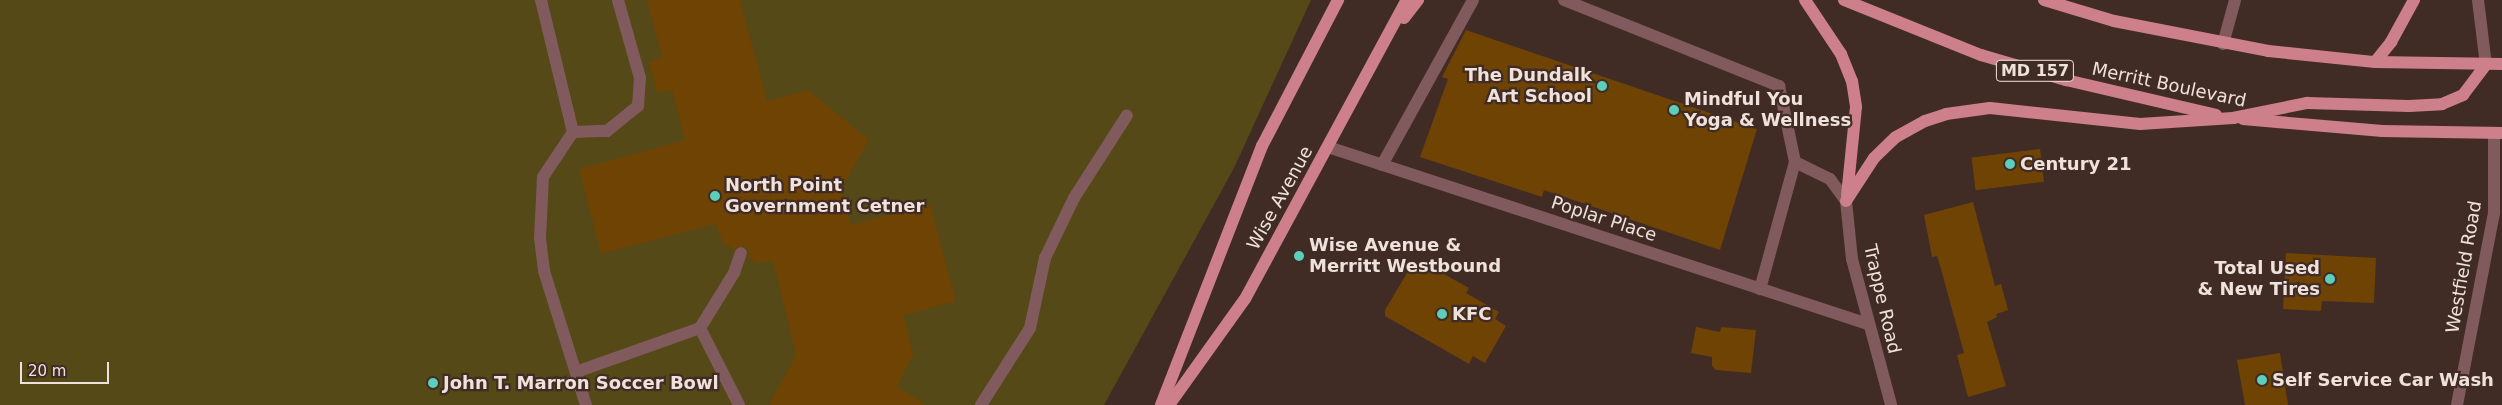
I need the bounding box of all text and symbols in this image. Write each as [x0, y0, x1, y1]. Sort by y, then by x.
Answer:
road number: MD 157 [1995, 58, 2075, 84]
street label: Merritt Boulevard [2090, 58, 2248, 112]
place label: The Dundalk Art School [1465, 65, 1592, 108]
marker: The Dundalk Art School [1596, 80, 1608, 92]
place label: Mindful You Yoga & Wellness [1684, 89, 1851, 132]
marker: Mindful You Yoga & Wellness [1668, 104, 1680, 116]
street label: Wise Avenue [1243, 142, 1317, 254]
place label: Century 21 [2020, 153, 2132, 175]
marker: Century 21 [2004, 158, 2016, 170]
place label: North Point Government Cetner [725, 175, 924, 218]
marker: North Point Government Cetner [709, 190, 721, 202]
street label: Poplar Place [1549, 192, 1659, 246]
street label: Westfield Road [2442, 199, 2486, 335]
place label: Wise Avenue & Merritt Westbound [1309, 235, 1501, 278]
street label: Trappe Road [1859, 242, 1905, 356]
marker: Wise Avenue & Merritt Westbound [1293, 250, 1305, 262]
place label: Total Used & New Tires [2198, 258, 2320, 300]
marker: Total Used & New Tires [2324, 273, 2336, 285]
place label: KFC [1452, 303, 1491, 325]
marker: KFC [1436, 308, 1448, 320]
scale bar [22, 352, 111, 384]
text: 20 m [28, 362, 66, 380]
place label: Self Service Car Wash [2272, 369, 2494, 391]
place label: John T. Marron Soccer Bowl [443, 372, 719, 394]
marker: Self Service Car Wash [2256, 374, 2268, 386]
marker: John T. Marron Soccer Bowl [427, 377, 439, 389]

